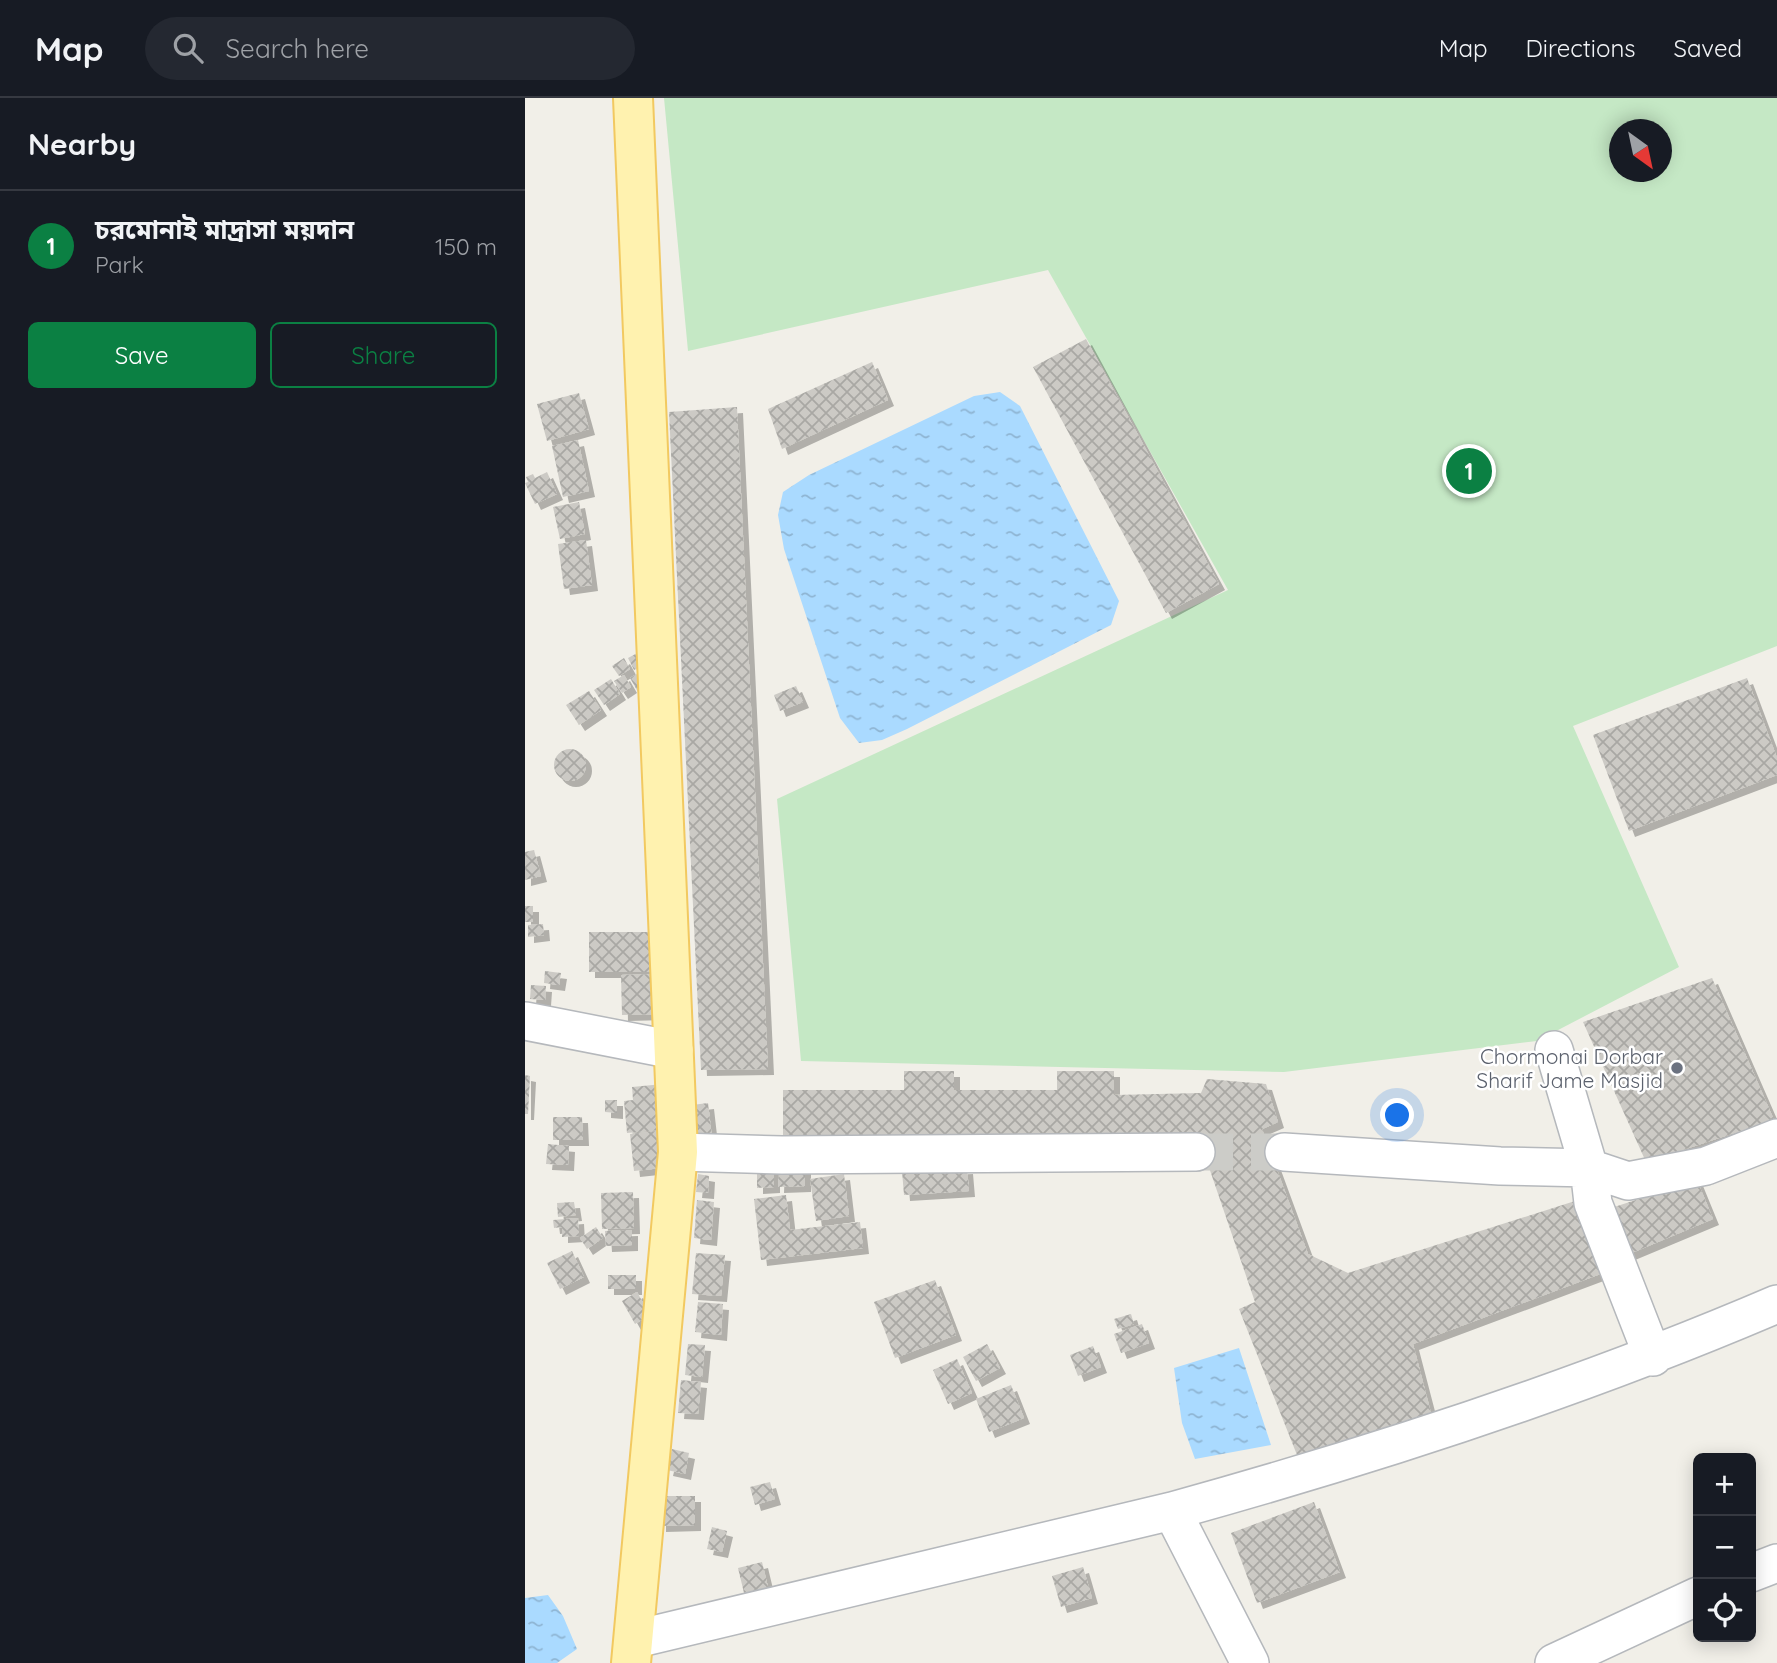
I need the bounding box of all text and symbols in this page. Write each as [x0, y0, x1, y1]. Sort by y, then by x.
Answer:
search box [145, 17, 635, 80]
text: Map [35, 28, 103, 69]
icon: search [169, 29, 207, 67]
text: Search here [225, 32, 369, 65]
text: Map [1439, 33, 1488, 63]
text: Directions [1526, 33, 1636, 63]
text: Saved [1674, 33, 1742, 63]
north arrow [1609, 119, 1672, 182]
text: Nearby [28, 125, 136, 163]
text: চরমোনাই মাদ্রাসা ময়দান [95, 213, 354, 246]
text: 1 [47, 232, 55, 261]
text: 150 m [435, 232, 497, 261]
text: Park [95, 250, 144, 279]
button: Save [28, 322, 256, 388]
button: Share [270, 322, 497, 388]
pin: 1 [1446, 445, 1492, 497]
place label: Chormonai Dorbar Sharif Jame Masjid [1476, 1043, 1663, 1093]
marker: Chormonai Dorbar Sharif Jame Masjid [1669, 1060, 1685, 1076]
your location [1380, 1098, 1414, 1132]
map controls [1693, 1453, 1756, 1642]
button: + [1693, 1453, 1756, 1516]
button: − [1693, 1516, 1756, 1579]
button: locate [1693, 1579, 1756, 1642]

